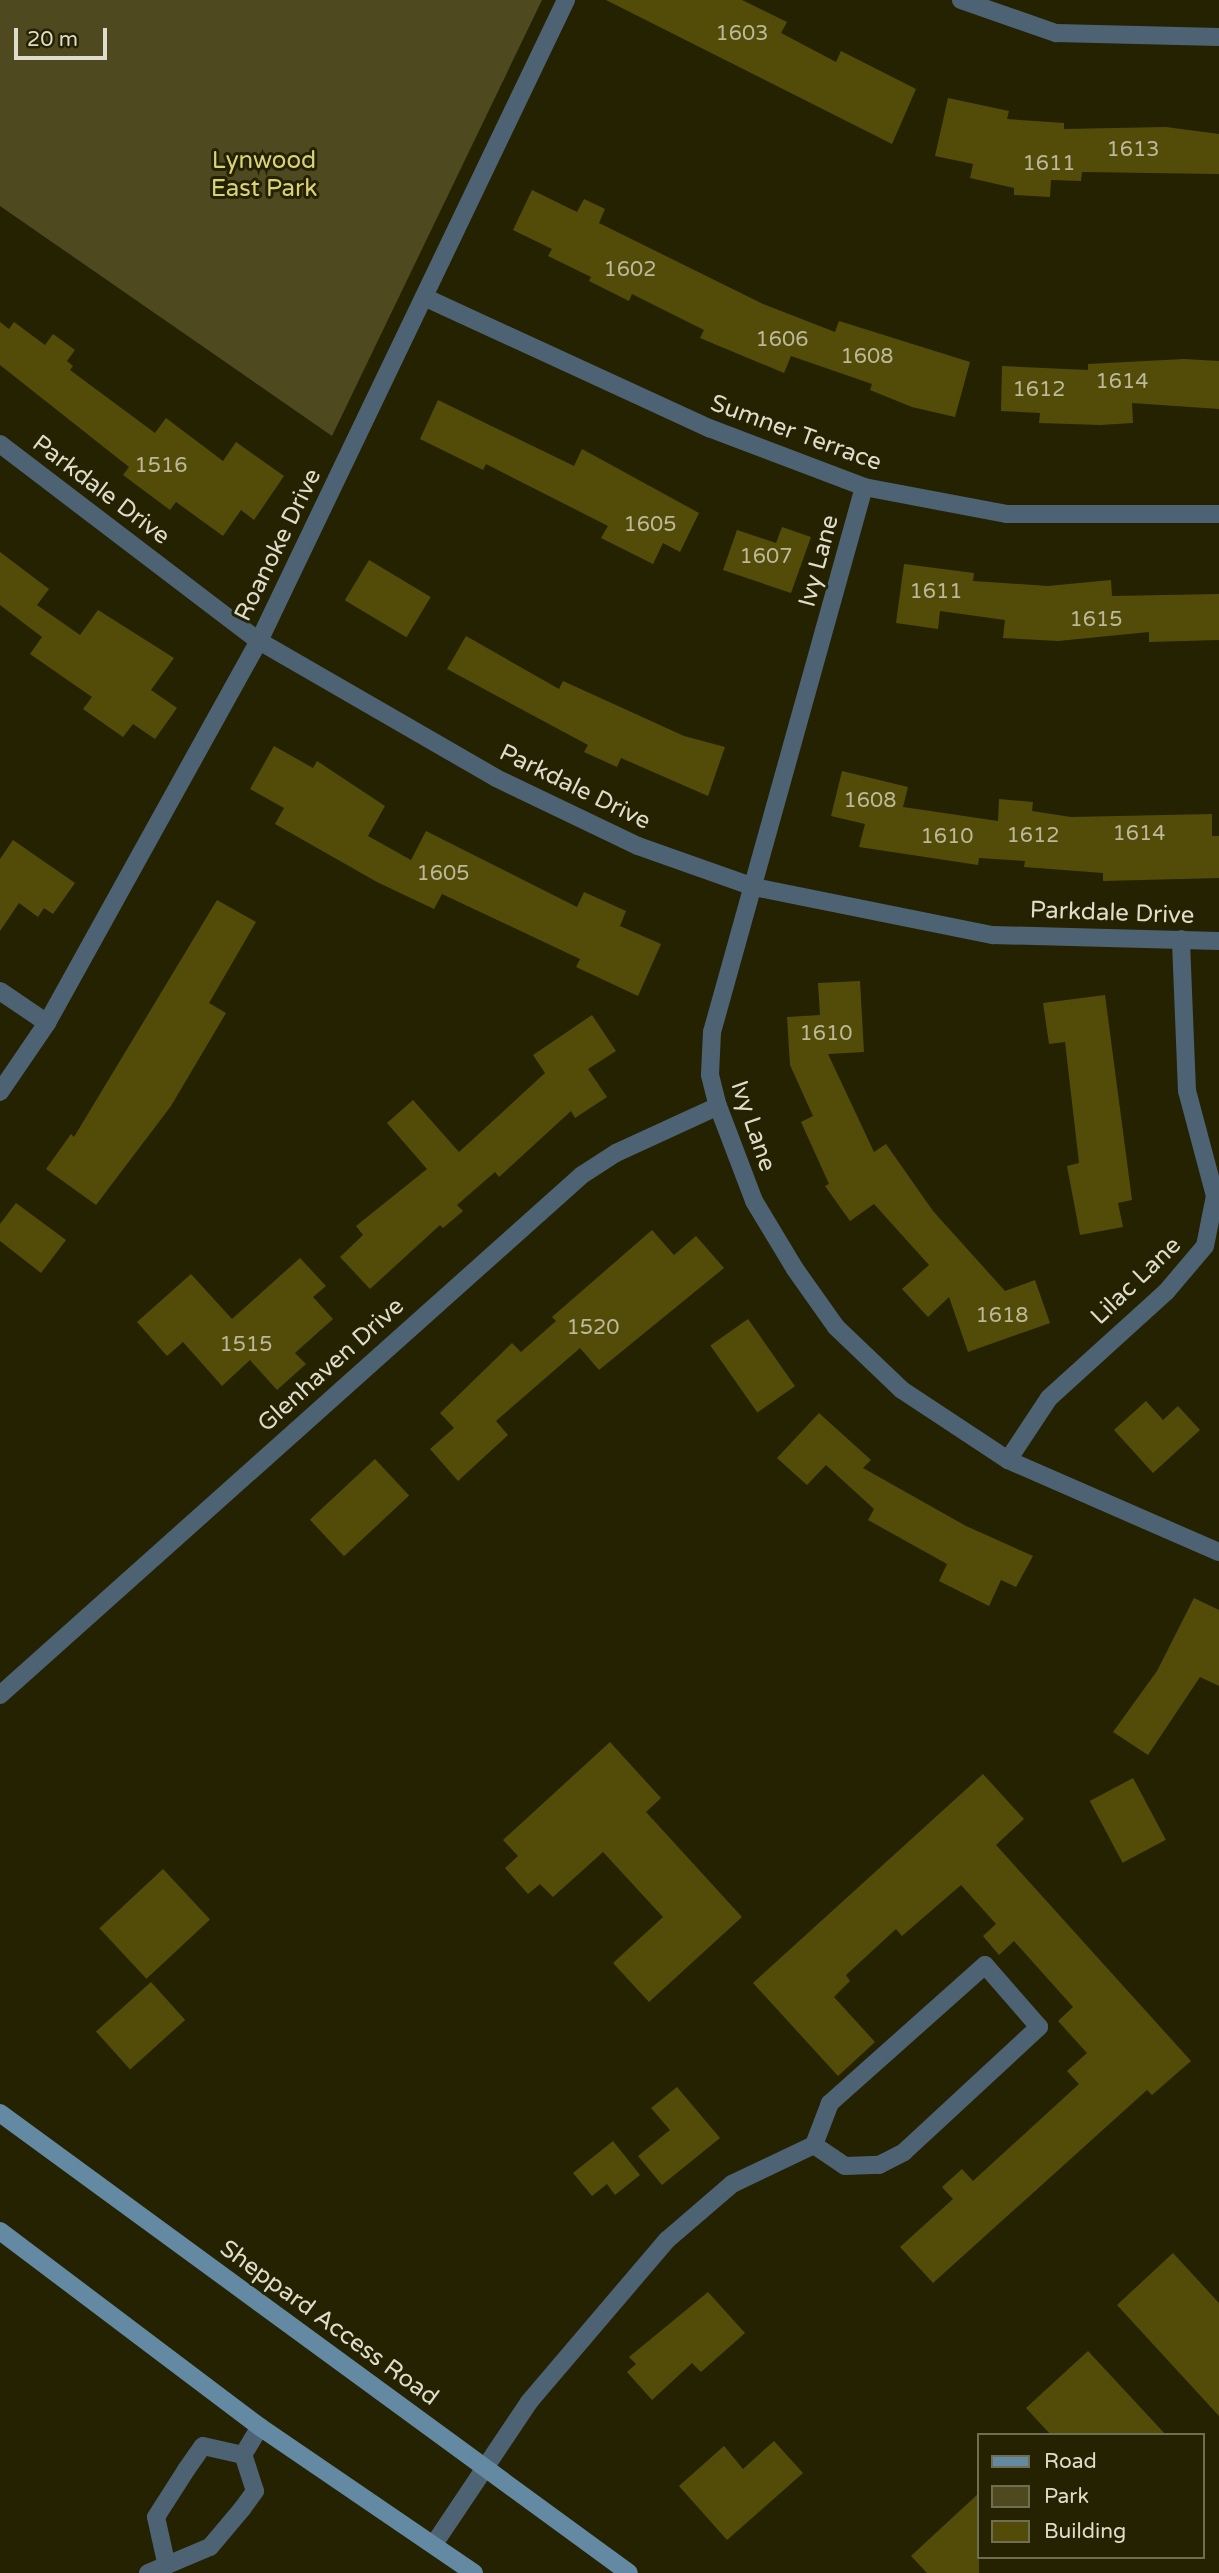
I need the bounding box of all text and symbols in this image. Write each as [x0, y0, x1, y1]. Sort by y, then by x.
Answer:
scale bar [18, 14, 110, 58]
house number: 1603 [716, 21, 768, 47]
text: 20 m [27, 27, 78, 52]
house number: 1613 [1107, 137, 1159, 163]
park label: Lynwood East Park [211, 147, 317, 203]
house number: 1611 [1023, 151, 1075, 177]
house number: 1602 [604, 257, 656, 283]
house number: 1606 [756, 327, 808, 353]
house number: 1608 [841, 344, 893, 370]
house number: 1614 [1096, 369, 1148, 395]
house number: 1612 [1013, 377, 1065, 403]
street label: Sumner Terrace [707, 389, 885, 477]
street label: Parkdale Drive [27, 429, 175, 551]
house number: 1516 [135, 453, 187, 479]
street label: Roanoke Drive [229, 464, 327, 626]
house number: 1605 [624, 512, 676, 538]
street label: Ivy Lane [793, 512, 845, 610]
house number: 1607 [740, 544, 792, 570]
house number: 1611 [910, 579, 962, 605]
house number: 1615 [1070, 607, 1122, 633]
street label: Parkdale Drive [495, 738, 655, 836]
house number: 1608 [844, 788, 896, 814]
house number: 1614 [1113, 821, 1165, 847]
house number: 1612 [1007, 823, 1059, 849]
house number: 1610 [921, 824, 973, 850]
house number: 1605 [417, 861, 469, 887]
street label: Parkdale Drive [1029, 896, 1195, 930]
house number: 1610 [800, 1021, 852, 1047]
street label: Ivy Lane [724, 1077, 782, 1175]
street label: Lilac Lane [1085, 1231, 1187, 1331]
street label: Glenhaven Drive [252, 1292, 410, 1438]
house number: 1618 [976, 1303, 1028, 1329]
house number: 1520 [567, 1315, 619, 1341]
house number: 1515 [220, 1332, 272, 1358]
street label: Sheppard Access Road [214, 2234, 444, 2412]
legend [978, 2433, 1205, 2559]
text: Road [1044, 2449, 1097, 2474]
text: Park [1044, 2484, 1089, 2509]
text: Building [1044, 2519, 1126, 2544]

